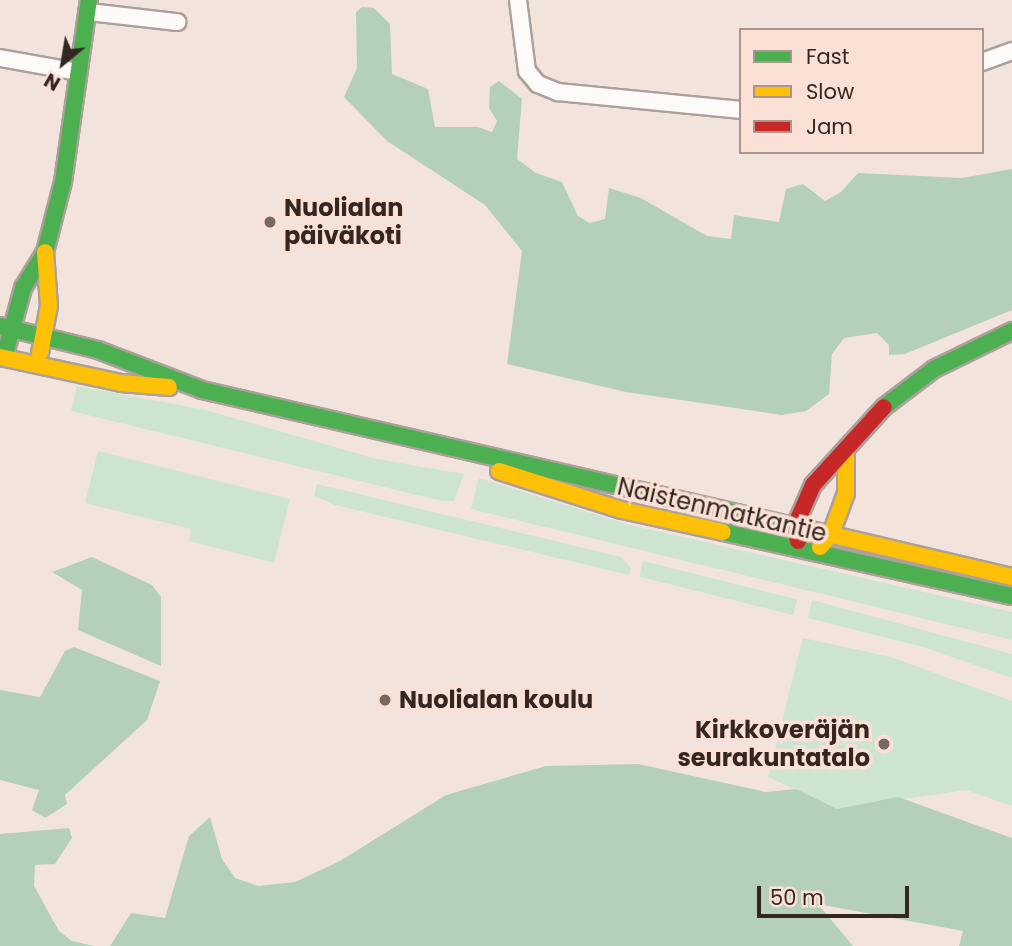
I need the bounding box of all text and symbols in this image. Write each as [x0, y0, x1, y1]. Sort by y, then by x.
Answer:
north arrow [28, 28, 98, 98]
legend [739, 28, 984, 154]
text: Fast [806, 42, 849, 71]
text: N [39, 66, 65, 97]
text: Slow [806, 77, 854, 106]
text: Jam [806, 112, 853, 141]
place label: Nuolialan päiväkoti [284, 194, 404, 250]
marker: Nuolialan päiväkoti [262, 214, 278, 230]
street label: Naistenmatkantie [615, 472, 829, 548]
place label: Nuolialan koulu [399, 686, 593, 714]
marker: Nuolialan koulu [377, 692, 393, 708]
place label: Kirkkoveräjän seurakuntatalo [677, 716, 870, 772]
marker: Kirkkoveräjän seurakuntatalo [876, 736, 892, 752]
scale bar [760, 872, 912, 916]
text: 50 m [770, 883, 824, 912]

